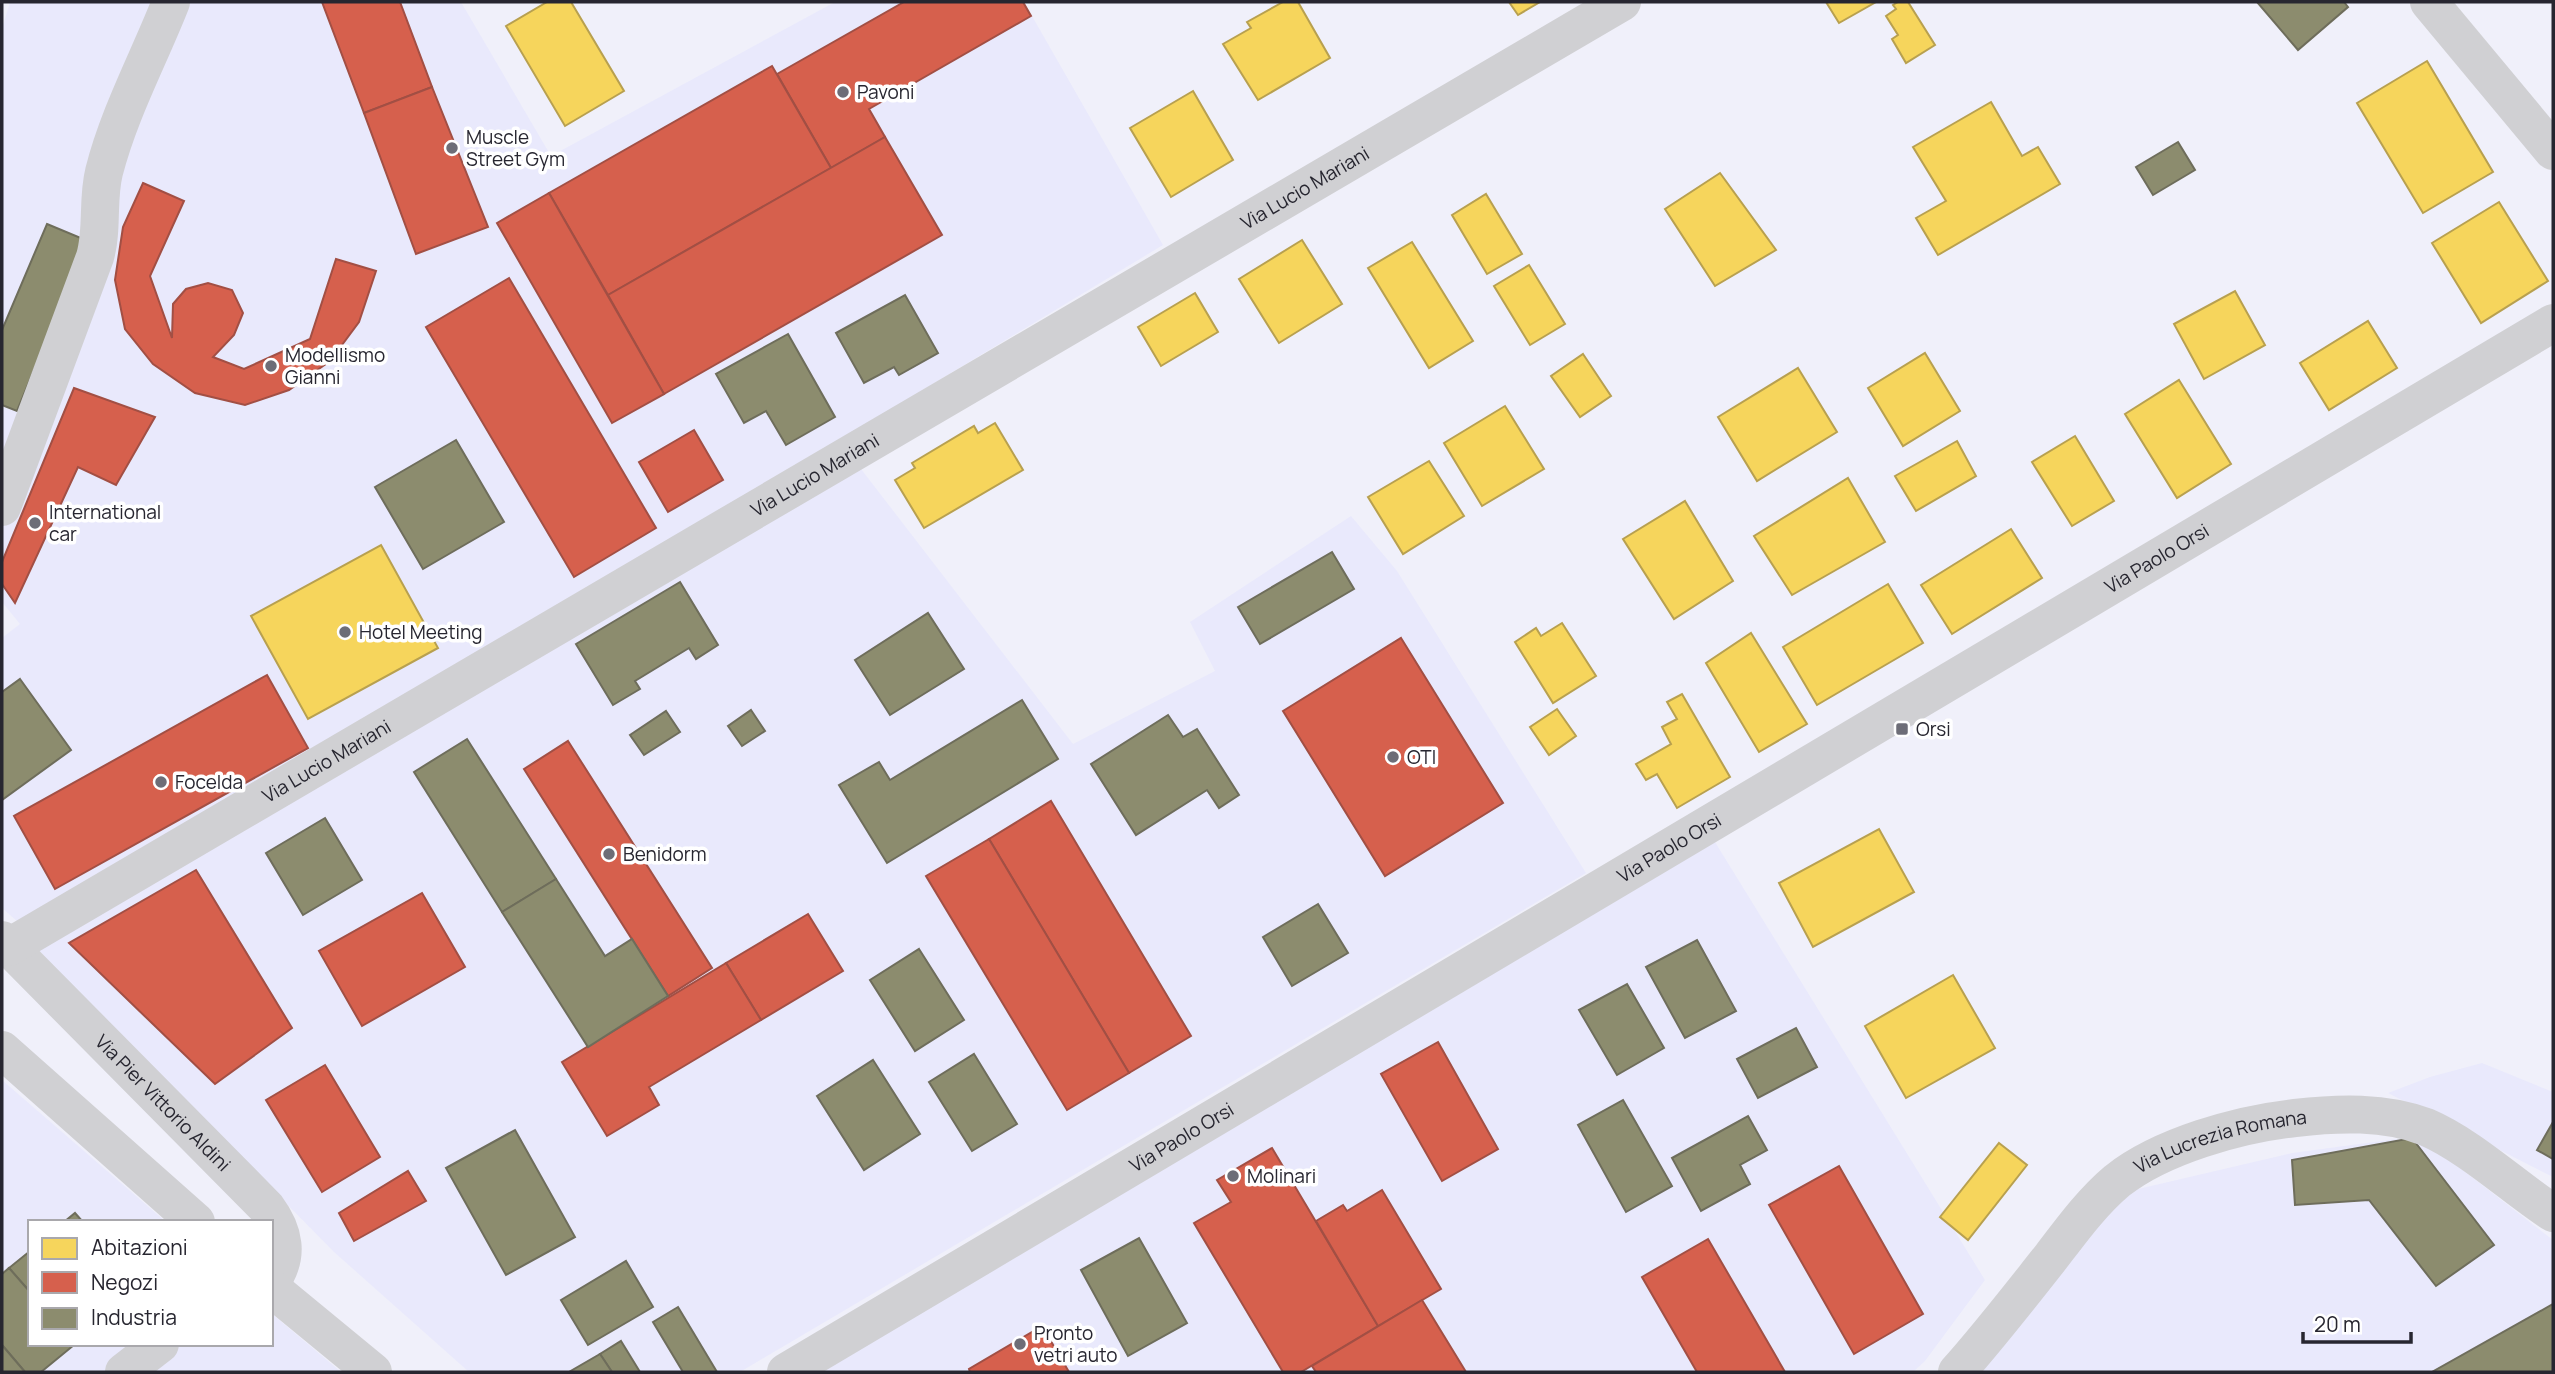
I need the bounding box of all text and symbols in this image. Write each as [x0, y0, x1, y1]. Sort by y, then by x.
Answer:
place label: Pavoni [857, 79, 914, 105]
marker: Pavoni [835, 84, 851, 100]
place label: Muscle Street Gym [466, 124, 565, 172]
marker: Muscle Street Gym [444, 140, 460, 156]
street label: Via Lucio Mariani [1236, 140, 1374, 236]
place label: Modellismo Gianni [285, 342, 385, 390]
marker: Modellismo Gianni [263, 358, 279, 374]
street label: Via Lucio Mariani [746, 427, 884, 523]
place label: International car [49, 499, 161, 547]
marker: International car [27, 515, 43, 531]
street label: Via Paolo Orsi [2100, 517, 2214, 599]
place label: Hotel Meeting [359, 619, 483, 645]
marker: Hotel Meeting [337, 624, 353, 640]
street label: Via Lucio Mariani [257, 713, 396, 809]
place label: Orsi [1916, 716, 1951, 742]
marker: Orsi [1894, 721, 1910, 737]
place label: OTI [1407, 744, 1436, 770]
marker: OTI [1385, 749, 1401, 765]
place label: Focelda [175, 769, 243, 795]
marker: Focelda [153, 774, 169, 790]
street label: Via Paolo Orsi [1612, 807, 1726, 889]
place label: Benidorm [623, 841, 707, 867]
marker: Benidorm [601, 846, 617, 862]
street label: Via Pier Vittorio Aldini [90, 1029, 237, 1177]
street label: Via Paolo Orsi [1125, 1096, 1238, 1178]
street label: Via Lucrezia Romana [2129, 1104, 2308, 1179]
place label: Molinari [1247, 1163, 1316, 1189]
marker: Molinari [1225, 1168, 1241, 1184]
legend [28, 1220, 273, 1346]
text: Abitazioni [91, 1233, 188, 1261]
text: Negozi [91, 1268, 158, 1296]
scale bar [2303, 1300, 2412, 1344]
text: Industria [91, 1303, 177, 1331]
text: 20 m [2314, 1310, 2361, 1338]
place label: Pronto vetri auto [1034, 1320, 1117, 1368]
marker: Pronto vetri auto [1012, 1336, 1028, 1352]

